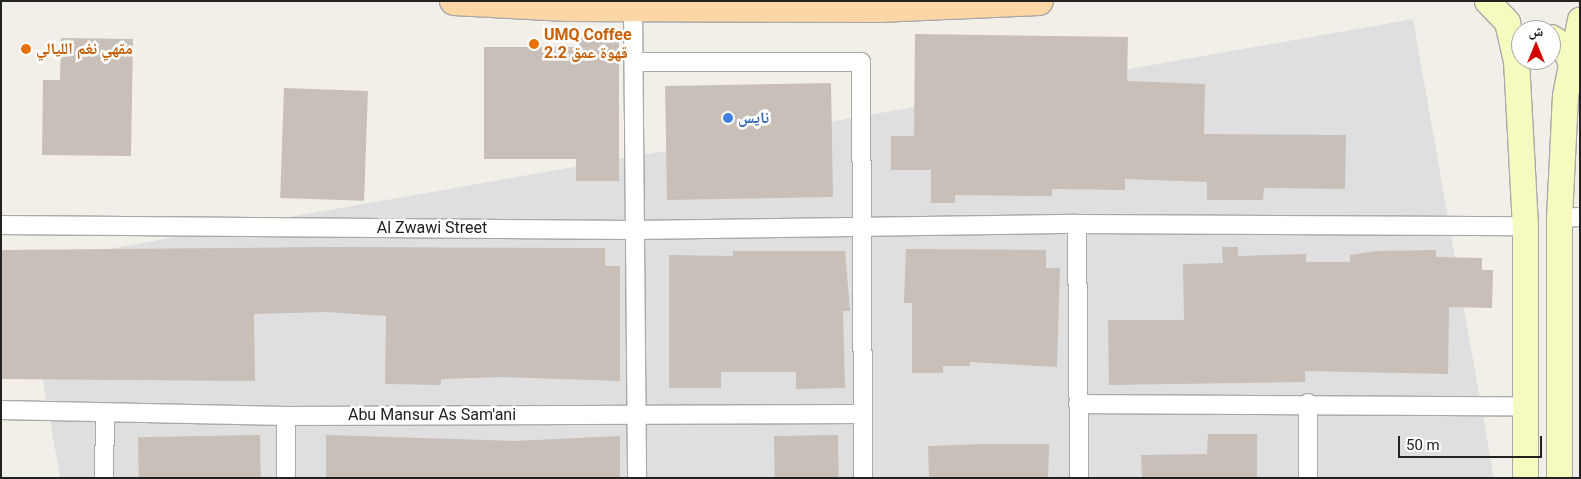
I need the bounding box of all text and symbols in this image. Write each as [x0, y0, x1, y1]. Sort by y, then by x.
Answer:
north arrow [1511, 20, 1561, 70]
text: ش [1529, 23, 1543, 39]
place label: UMQ Coffee 2.2 قهوة عمق [544, 25, 632, 63]
marker: UMQ Coffee 2.2 قهوة عمق [528, 38, 540, 50]
place label: مقهي نغم الليالي [36, 39, 133, 59]
marker: مقهي نغم الليالي [20, 43, 32, 55]
place label: نايس [738, 108, 769, 128]
marker: نايس [722, 112, 734, 124]
street label: Al Zwawi Street [377, 218, 487, 238]
street label: Abu Mansur As Sam'ani [348, 405, 516, 425]
scale bar [1401, 426, 1545, 458]
text: 50 m [1406, 436, 1440, 454]

